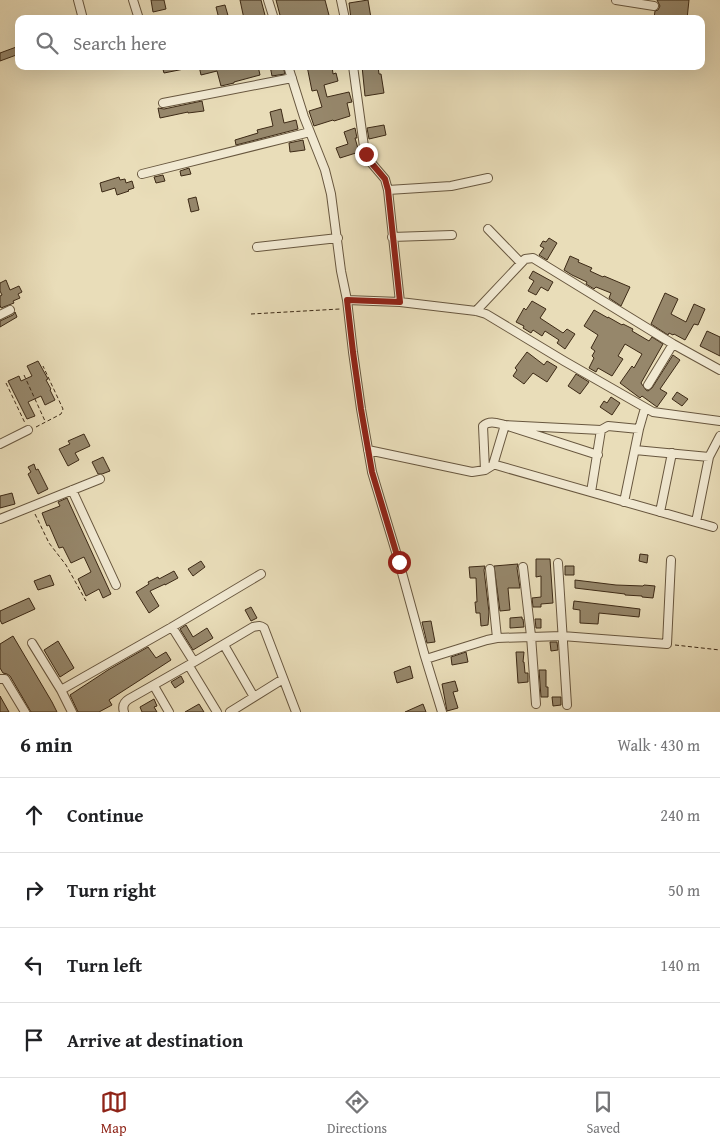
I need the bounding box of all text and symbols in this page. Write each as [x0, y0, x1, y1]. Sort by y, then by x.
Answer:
search box [15, 15, 705, 70]
icon: search [33, 29, 61, 57]
text: Search here [73, 29, 167, 57]
route end [355, 143, 378, 166]
route start [388, 551, 411, 574]
text: 6 min [20, 729, 72, 760]
text: Walk · 430 m [617, 733, 700, 757]
icon: ahead [20, 801, 48, 829]
text: Continue [67, 801, 144, 829]
text: 240 m [660, 803, 700, 827]
icon: right [20, 876, 48, 904]
text: Turn right [67, 876, 156, 904]
text: 50 m [668, 878, 700, 902]
icon: left [20, 951, 48, 979]
text: Turn left [67, 951, 142, 979]
text: 140 m [660, 953, 700, 977]
icon: arrive [20, 1026, 48, 1054]
text: Arrive at destination [67, 1026, 243, 1054]
tab: Map [100, 1088, 128, 1138]
tab: Directions [327, 1088, 387, 1138]
tab: Saved [586, 1088, 620, 1138]

